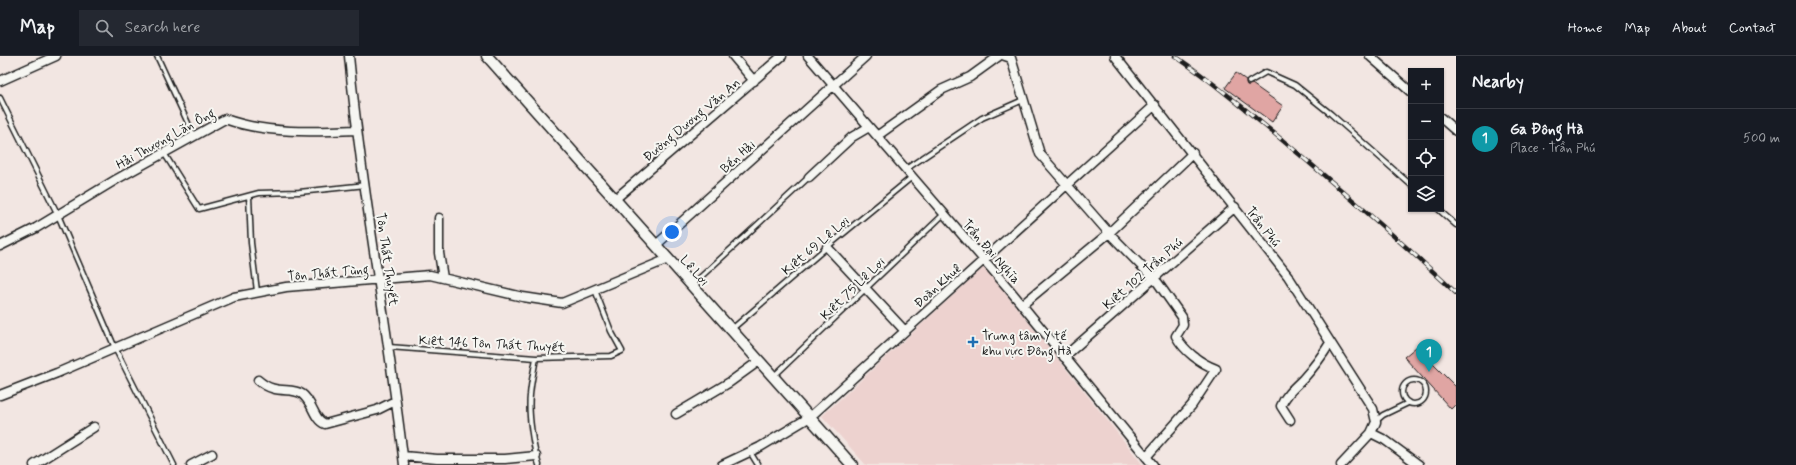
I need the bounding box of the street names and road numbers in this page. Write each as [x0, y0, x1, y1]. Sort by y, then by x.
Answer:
street label: Đường Dương Văn An [640, 75, 745, 167]
street label: Hải Thượng Lãn Ông [113, 105, 219, 175]
street label: Bến Hải [717, 137, 759, 177]
street label: Trần Phú [1242, 203, 1284, 251]
street label: Tôn Thất Thuyết [372, 212, 402, 307]
street label: Kiệt 69 Lê Lợi [779, 213, 853, 279]
street label: Trần Đại Nghĩa [957, 216, 1024, 289]
street label: Kiệt 102 Trần Phú [1099, 235, 1187, 314]
street label: Lê Lợi [676, 252, 712, 290]
street label: Kiệt 75 Lê Lợi [817, 254, 889, 324]
street label: Đoàn Khuê [911, 260, 966, 312]
street label: Tôn Thất Tùng [287, 261, 370, 288]
street label: Kiệt 146 Tôn Thất Thuyết [418, 332, 566, 357]

